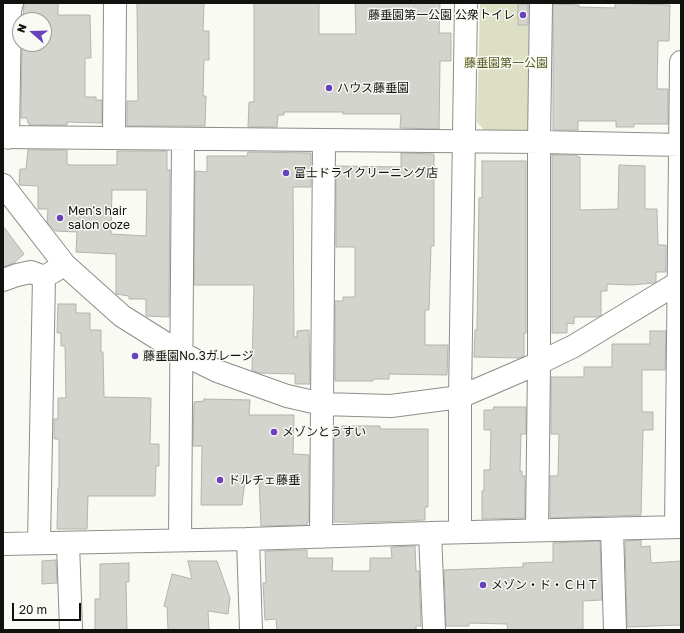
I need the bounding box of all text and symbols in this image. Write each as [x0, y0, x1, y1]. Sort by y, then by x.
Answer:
place label: 藤垂園第一公園 公衆トイレ [368, 8, 515, 22]
marker: 藤垂園第一公園 公衆トイレ [518, 10, 528, 20]
north arrow [12, 12, 52, 52]
text: N [14, 22, 29, 34]
park label: 藤垂園第一公園 [464, 56, 548, 70]
place label: ハウス藤垂園 [337, 81, 409, 95]
marker: ハウス藤垂園 [324, 83, 334, 93]
place label: 富士ドライクリーニング店 [294, 166, 438, 180]
marker: 富士ドライクリーニング店 [281, 168, 291, 178]
place label: Men's hair salon ooze [68, 204, 130, 232]
marker: Men's hair salon ooze [55, 213, 65, 223]
place label: 藤垂園No.3ガレージ [143, 349, 254, 363]
marker: 藤垂園No.3ガレージ [130, 351, 140, 361]
place label: メゾンとうすい [282, 425, 366, 439]
marker: メゾンとうすい [269, 427, 279, 437]
place label: ドルチェ藤垂 [228, 473, 300, 487]
marker: ドルチェ藤垂 [215, 475, 225, 485]
place label: メゾン・ド・ＣＨＴ [491, 578, 599, 592]
marker: メゾン・ド・ＣＨＴ [478, 580, 488, 590]
scale bar [14, 595, 83, 621]
text: 20 m [19, 602, 47, 617]

